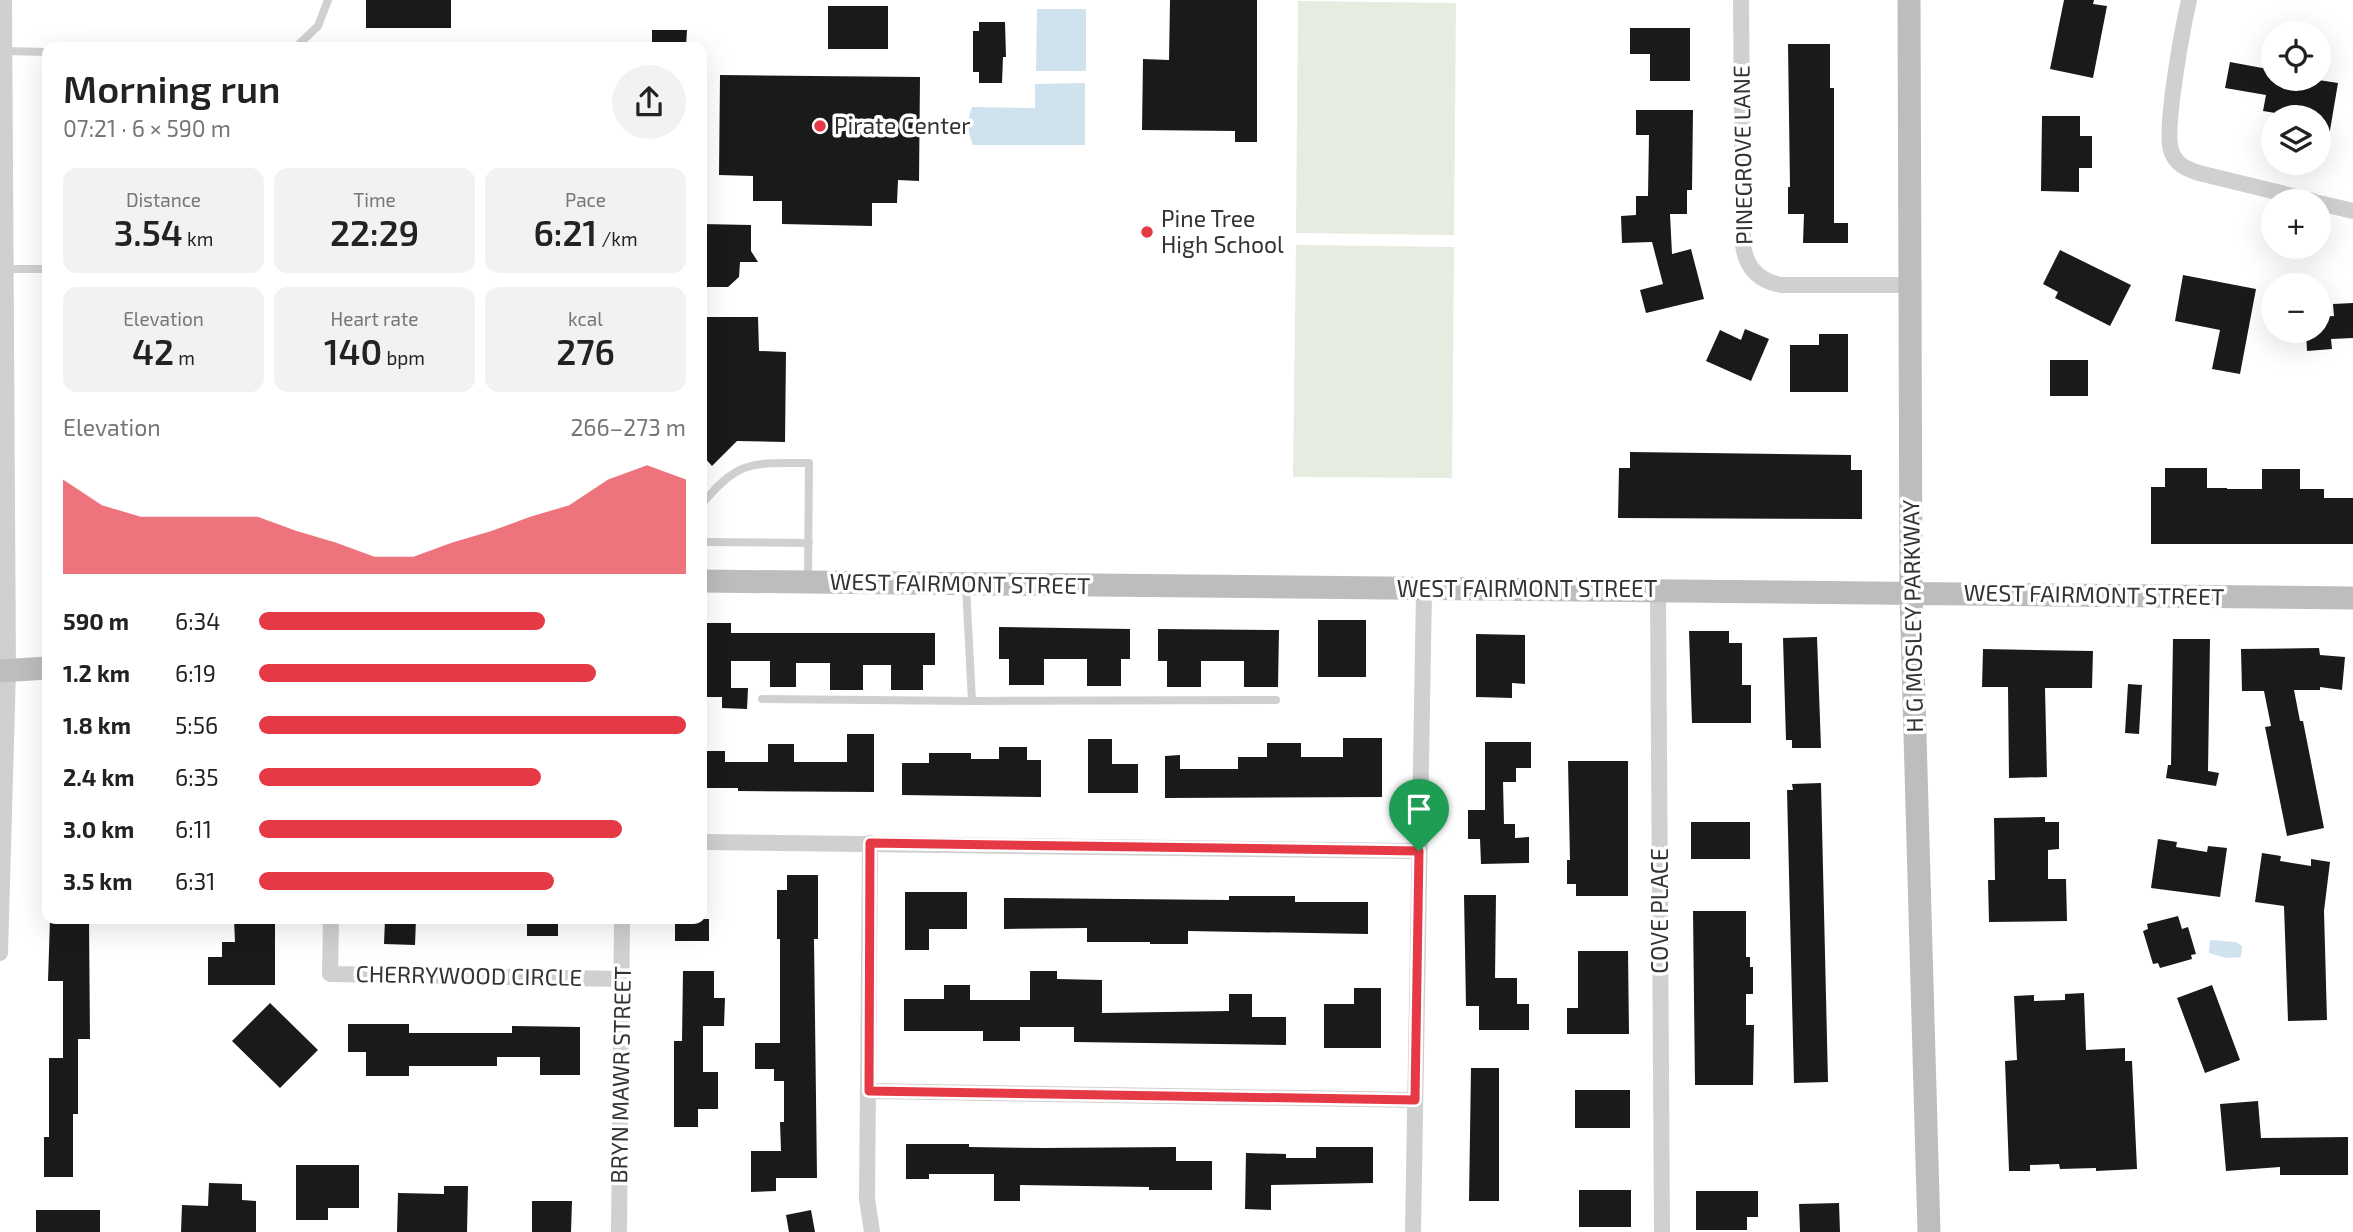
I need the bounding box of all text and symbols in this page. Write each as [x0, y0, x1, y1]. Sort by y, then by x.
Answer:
map controls [2261, 21, 2331, 343]
button: locate [2261, 21, 2331, 91]
text: Morning run [63, 65, 281, 111]
button: share [612, 65, 686, 139]
street label: PINEGROVE LANE [1726, 65, 1758, 245]
button: layers [2261, 105, 2331, 175]
place label: Pirate Center [834, 111, 971, 139]
text: 07:21 · 6 × 590 m [63, 114, 231, 142]
marker: Pirate Center [812, 118, 828, 134]
text: Distance [126, 188, 201, 211]
text: Time [353, 188, 396, 211]
text: Pace [565, 188, 606, 211]
button: + [2261, 189, 2331, 259]
place label: Pine Tree High School [1161, 204, 1284, 258]
text: 3.54 [114, 211, 183, 253]
text: 22:29 [330, 211, 419, 253]
text: 6:21 [533, 211, 597, 253]
marker: Pine Tree High School [1139, 224, 1155, 240]
text: km [183, 227, 213, 250]
text: /km [597, 227, 638, 250]
button: − [2261, 273, 2331, 343]
text: Elevation [123, 307, 204, 330]
text: Heart rate [331, 307, 418, 330]
text: kcal [568, 307, 603, 330]
text: 42 [132, 330, 174, 372]
text: 140 [324, 330, 382, 372]
text: 276 [556, 330, 615, 372]
text: m [174, 346, 195, 369]
text: bpm [382, 346, 425, 369]
text: Elevation [63, 413, 161, 441]
text: 266–273 m [570, 413, 686, 441]
street label: H G MOSLEY PARKWAY [1896, 499, 1928, 733]
street label: WEST FAIRMONT STREET [829, 567, 1091, 599]
street label: WEST FAIRMONT STREET [1397, 574, 1657, 602]
street label: WEST FAIRMONT STREET [1963, 578, 2225, 610]
text: 590 m [63, 607, 129, 635]
text: 6:34 [175, 607, 221, 635]
text: 1.2 km [63, 659, 130, 687]
text: 6:19 [175, 659, 216, 687]
text: 1.8 km [63, 711, 131, 739]
text: 5:56 [175, 711, 218, 739]
text: 2.4 km [63, 763, 135, 791]
text: 6:35 [175, 763, 219, 791]
pin [1389, 779, 1449, 851]
icon: arrive [1400, 790, 1438, 828]
text: 3.0 km [63, 815, 134, 843]
text: 6:11 [175, 815, 212, 843]
street label: COVE PLACE [1645, 848, 1673, 974]
text: 3.5 km [63, 867, 132, 895]
text: 6:31 [175, 867, 216, 895]
street label: CHERRYWOOD CIRCLE [355, 959, 583, 991]
street label: BRYN MAWR STREET [604, 966, 636, 1184]

